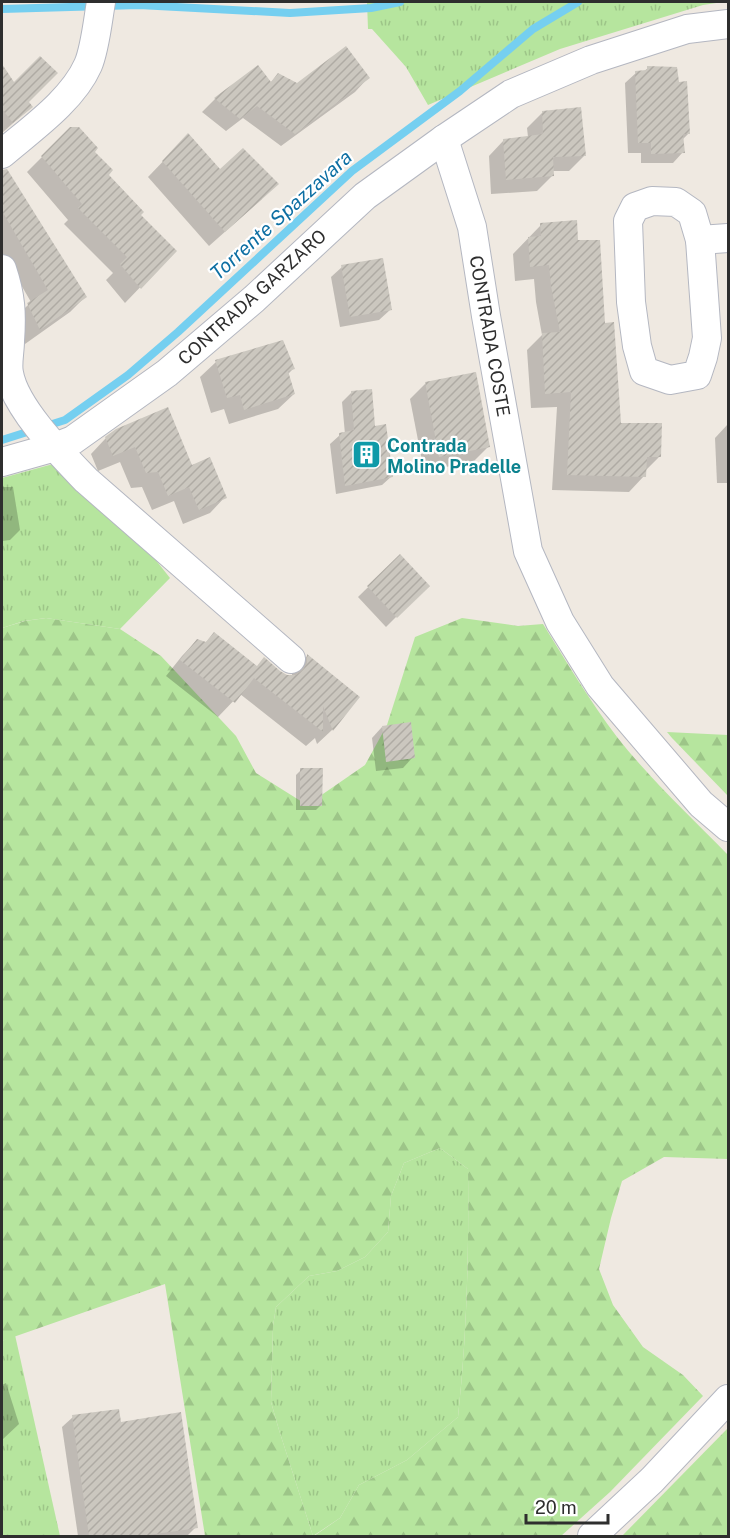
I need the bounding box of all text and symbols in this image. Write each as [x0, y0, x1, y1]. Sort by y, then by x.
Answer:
water label: Torrente Spazzavara [205, 145, 357, 285]
street label: CONTRADA GARZARO [174, 225, 330, 369]
street label: CONTRADA COSTE [465, 254, 515, 418]
place label: Contrada Molino Pradelle [387, 435, 521, 477]
building icon: Contrada Molino Pradelle [350, 439, 382, 471]
scale bar [526, 1487, 608, 1525]
text: 20 m [535, 1497, 577, 1518]

